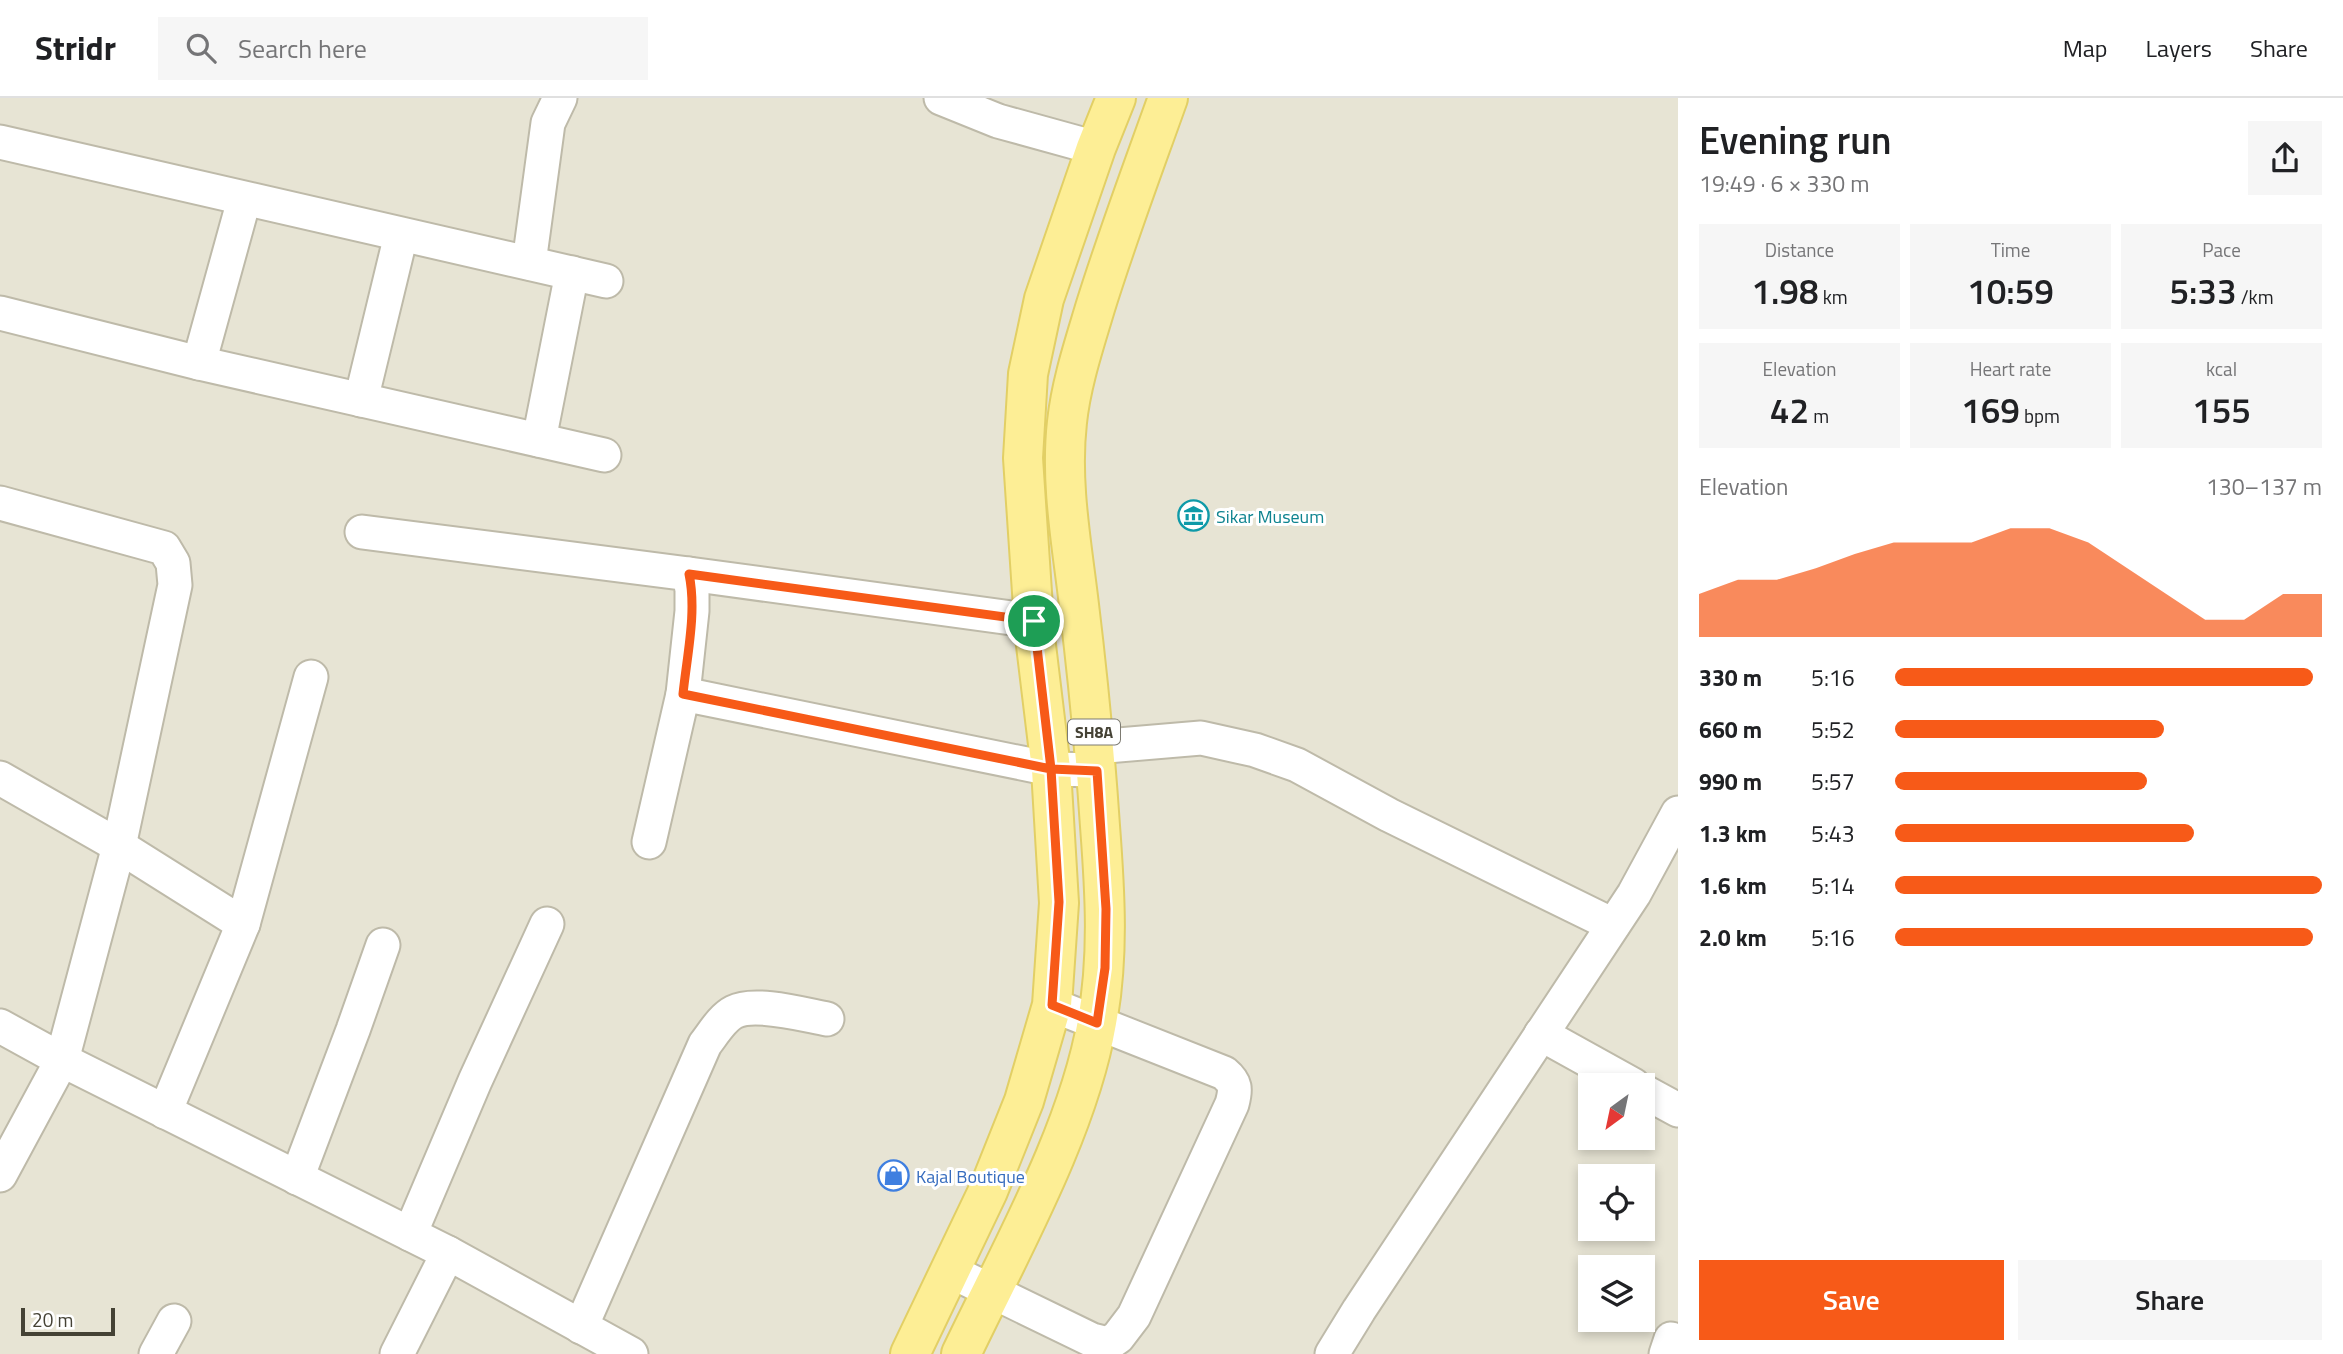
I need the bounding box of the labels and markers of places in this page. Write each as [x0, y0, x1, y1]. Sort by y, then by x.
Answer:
museum icon: Sikar Museum [1176, 499, 1210, 533]
place label: Sikar Museum [1216, 503, 1324, 530]
pin [1004, 591, 1064, 651]
shop icon: Kajal Boutique [876, 1159, 910, 1193]
place label: Kajal Boutique [916, 1163, 1025, 1190]

